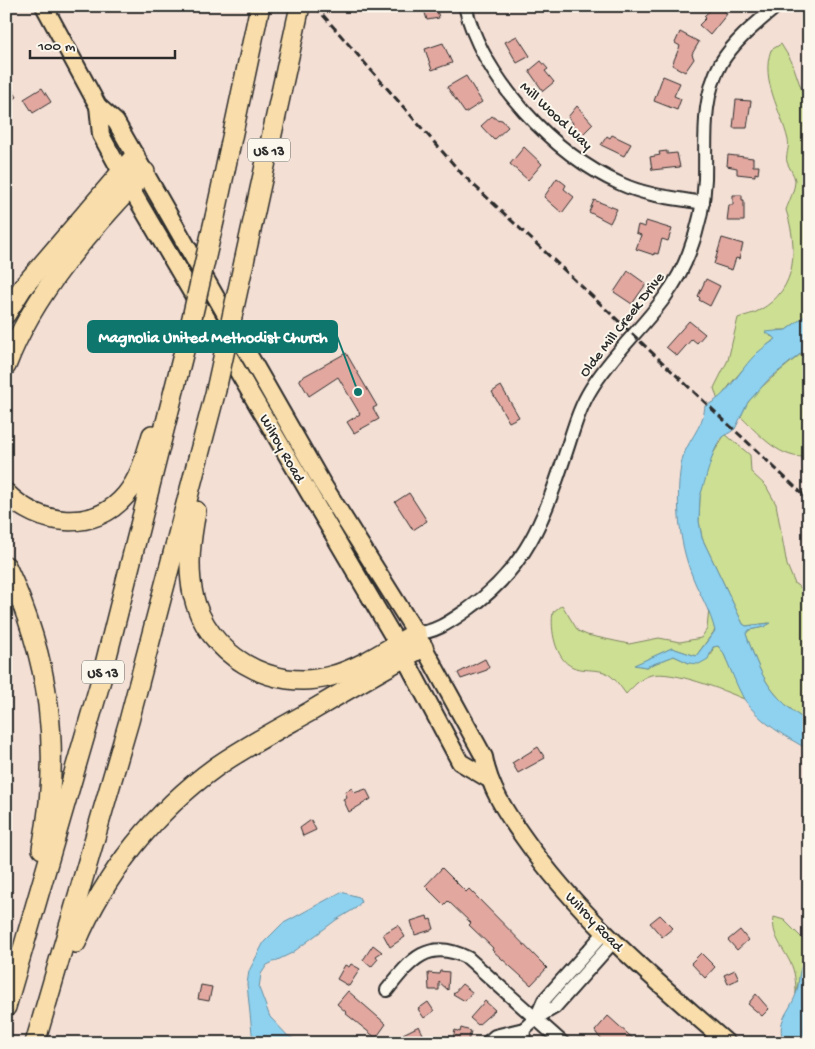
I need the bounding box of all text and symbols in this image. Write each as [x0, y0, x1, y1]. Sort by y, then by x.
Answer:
scale bar [30, 28, 175, 60]
text: 100 m [37, 38, 76, 56]
street label: Mill Wood Way [516, 78, 596, 155]
road number: US 13 [248, 138, 290, 162]
street label: Olde Mill Creek Drive [576, 269, 669, 381]
callout: Magnolia United Methodist Church [88, 321, 337, 352]
text: Magnolia United Methodist Church [98, 330, 328, 349]
street label: Wilroy Road [254, 412, 309, 487]
road number: US 13 [82, 660, 124, 684]
street label: Wilroy Road [561, 889, 627, 957]

